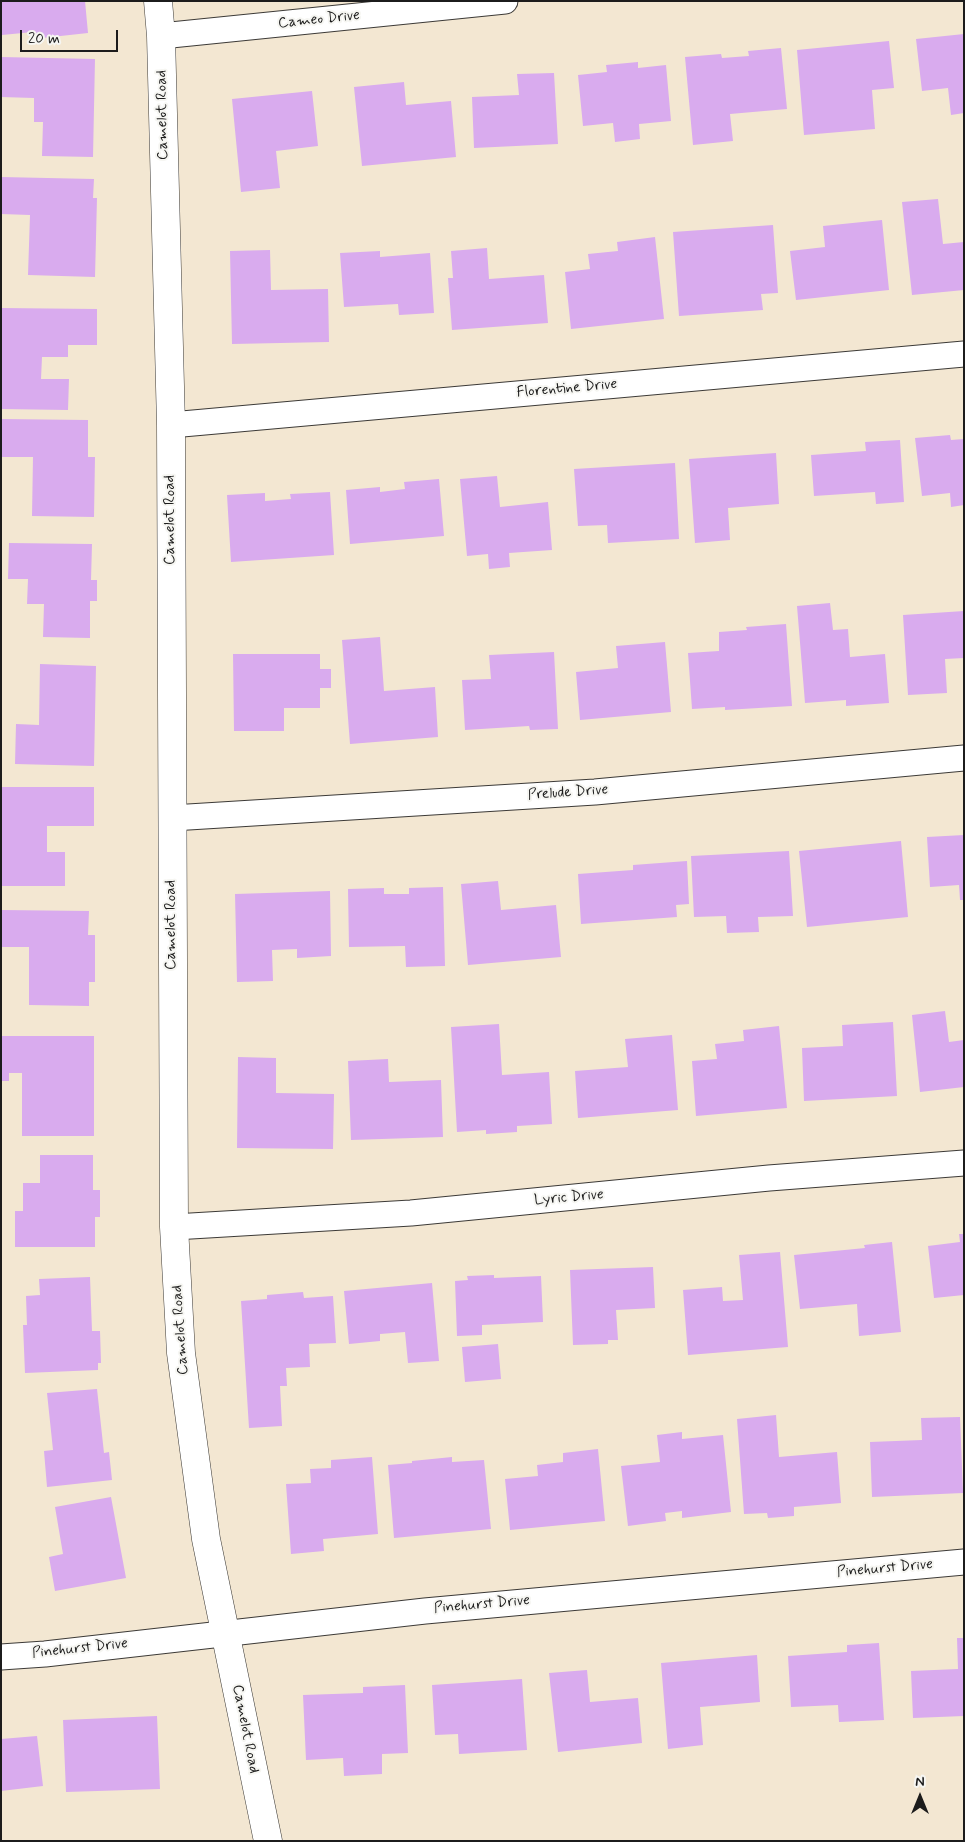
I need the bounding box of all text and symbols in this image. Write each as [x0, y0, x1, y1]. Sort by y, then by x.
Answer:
street label: Cameo Drive [277, 7, 361, 33]
scale bar [22, 20, 120, 52]
text: 20 m [28, 29, 60, 49]
street label: Camelot Road [153, 70, 173, 160]
street label: Florentine Drive [516, 376, 618, 402]
street label: Camelot Road [162, 475, 180, 565]
street label: Prelude Drive [527, 781, 609, 805]
street label: Camelot Road [163, 880, 181, 970]
street label: Lyric Drive [533, 1186, 605, 1210]
street label: Camelot Road [169, 1284, 193, 1376]
street label: Pinehurst Drive [836, 1556, 934, 1582]
street label: Pinehurst Drive [433, 1592, 531, 1618]
street label: Pinehurst Drive [31, 1635, 129, 1663]
street label: Camelot Road [228, 1683, 262, 1775]
north arrow [895, 1772, 945, 1822]
text: N [915, 1773, 925, 1791]

